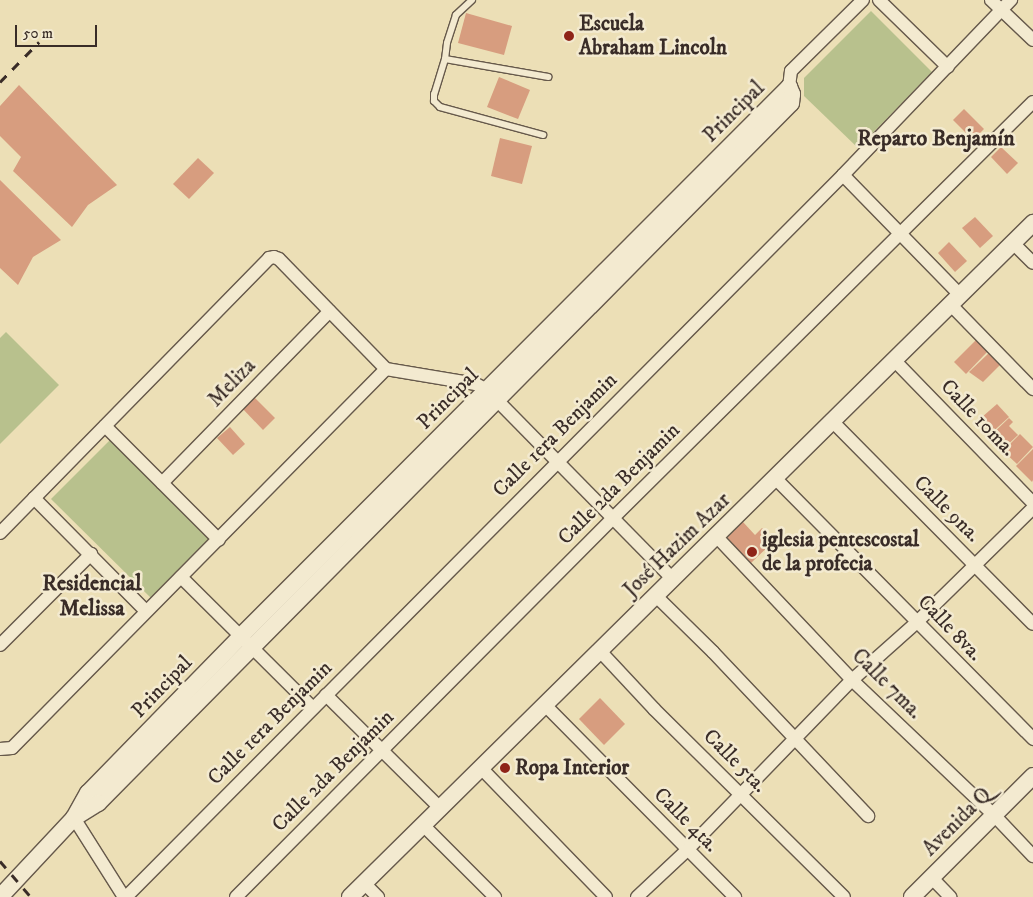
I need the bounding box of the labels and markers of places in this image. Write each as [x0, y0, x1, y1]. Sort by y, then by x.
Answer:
place label: Escuela Abraham Lincoln [579, 11, 727, 61]
marker: Escuela Abraham Lincoln [563, 30, 575, 42]
place label: iglesia pentescostal de la profecia [762, 527, 919, 577]
marker: iglesia pentescostal de la profecia [746, 546, 758, 558]
place label: Ropa Interior [515, 755, 629, 781]
marker: Ropa Interior [499, 762, 511, 774]

